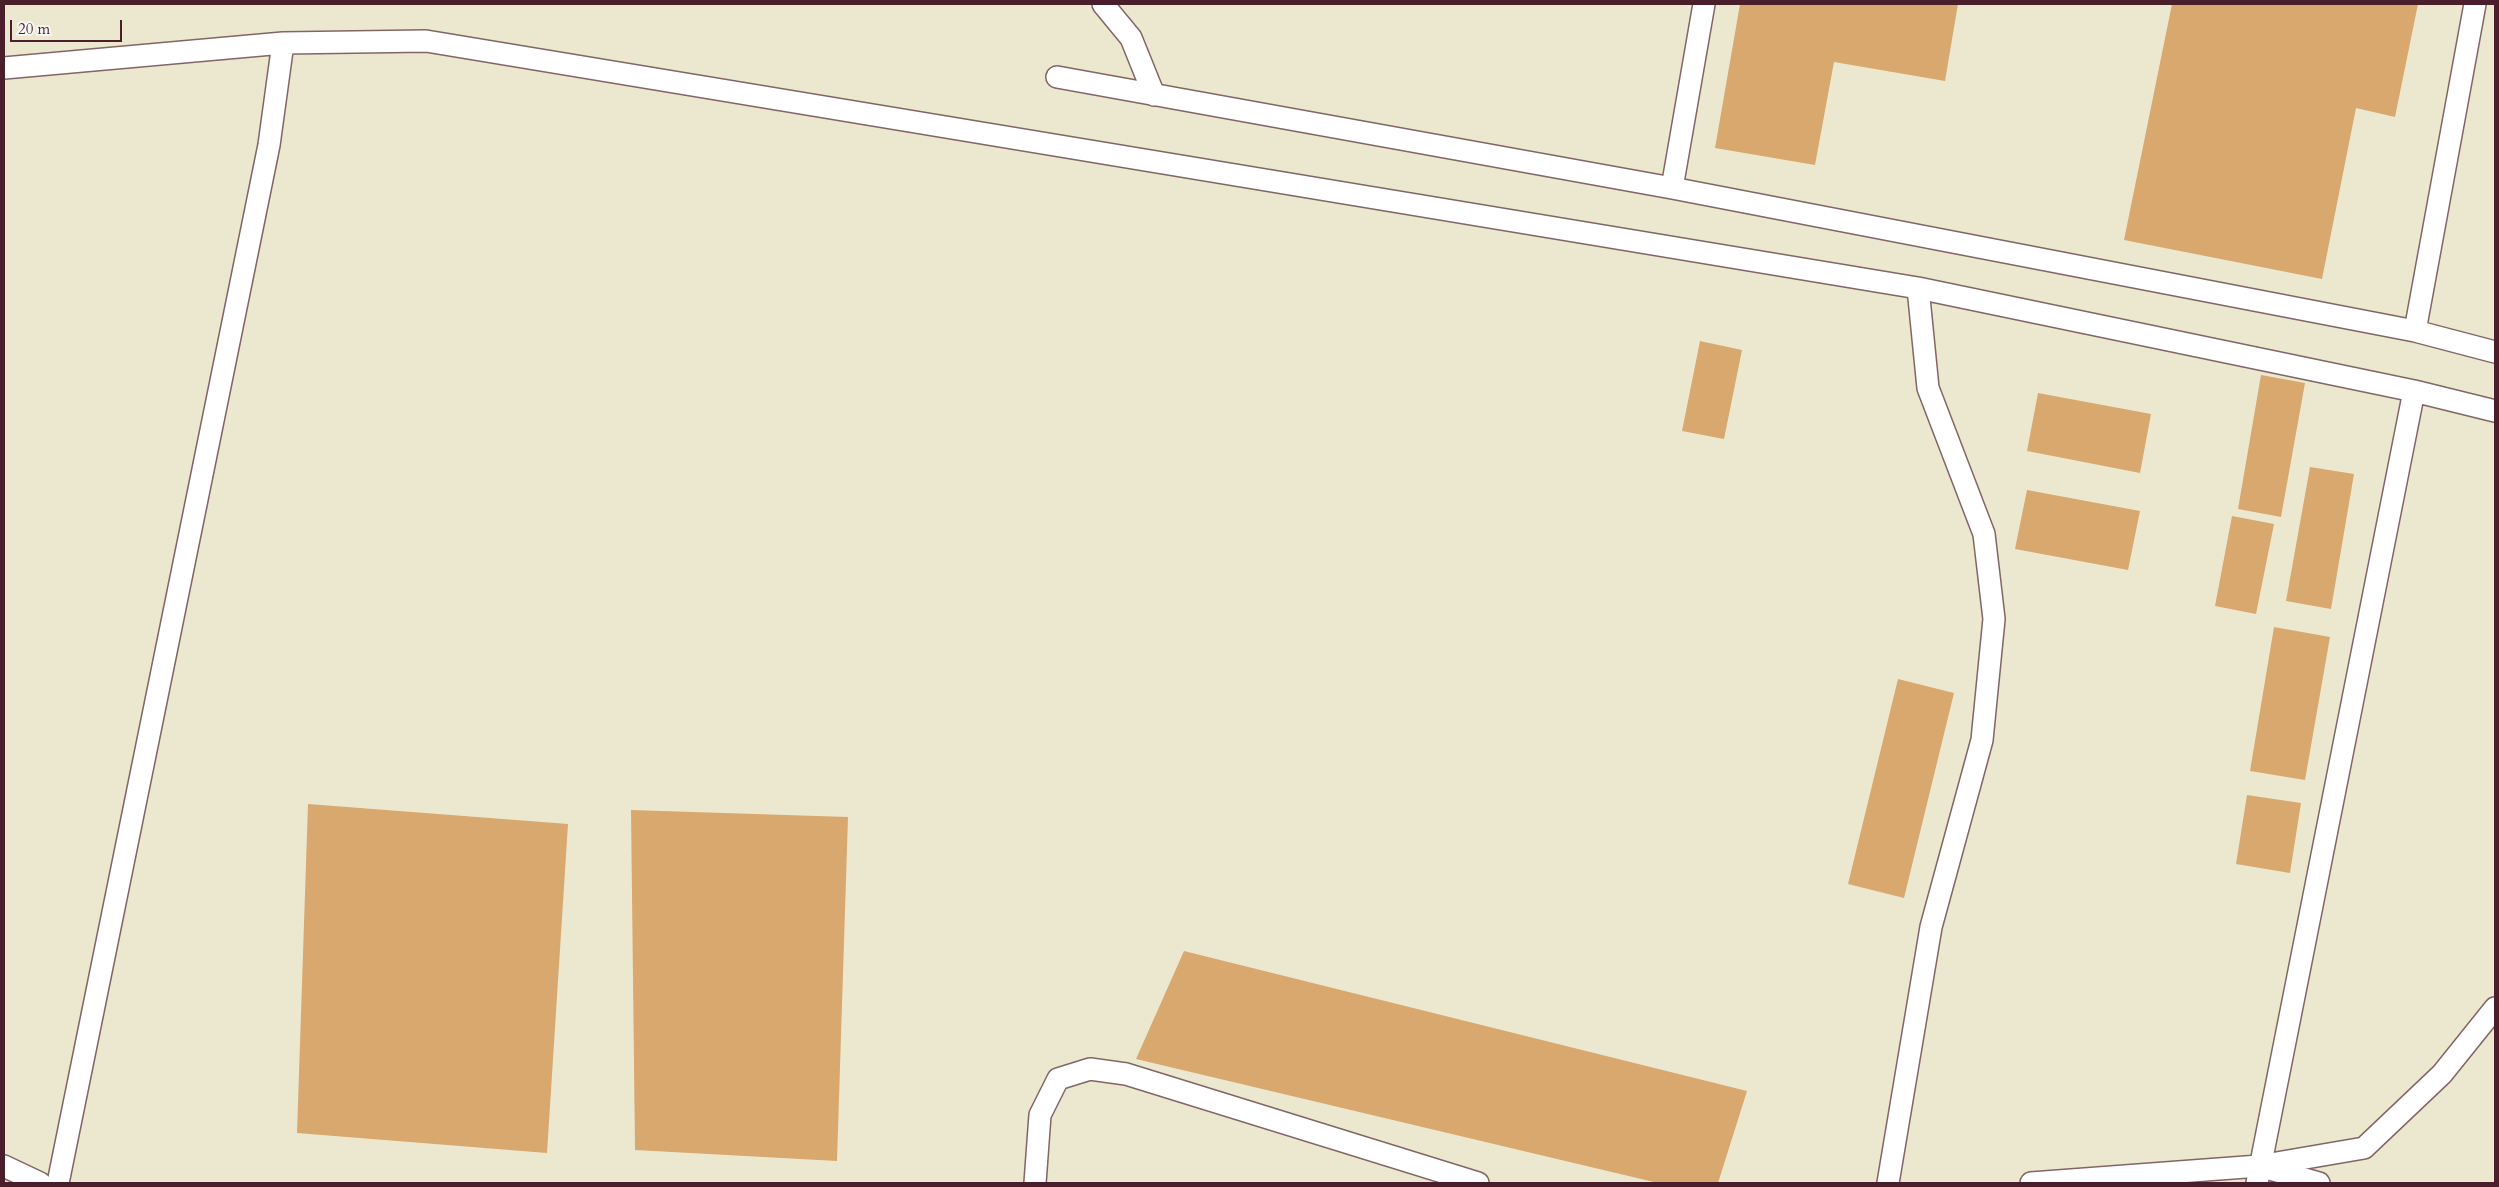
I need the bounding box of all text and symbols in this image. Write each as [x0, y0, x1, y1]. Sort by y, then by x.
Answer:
scale bar [12, 10, 125, 42]
text: 20 m [18, 19, 50, 39]

